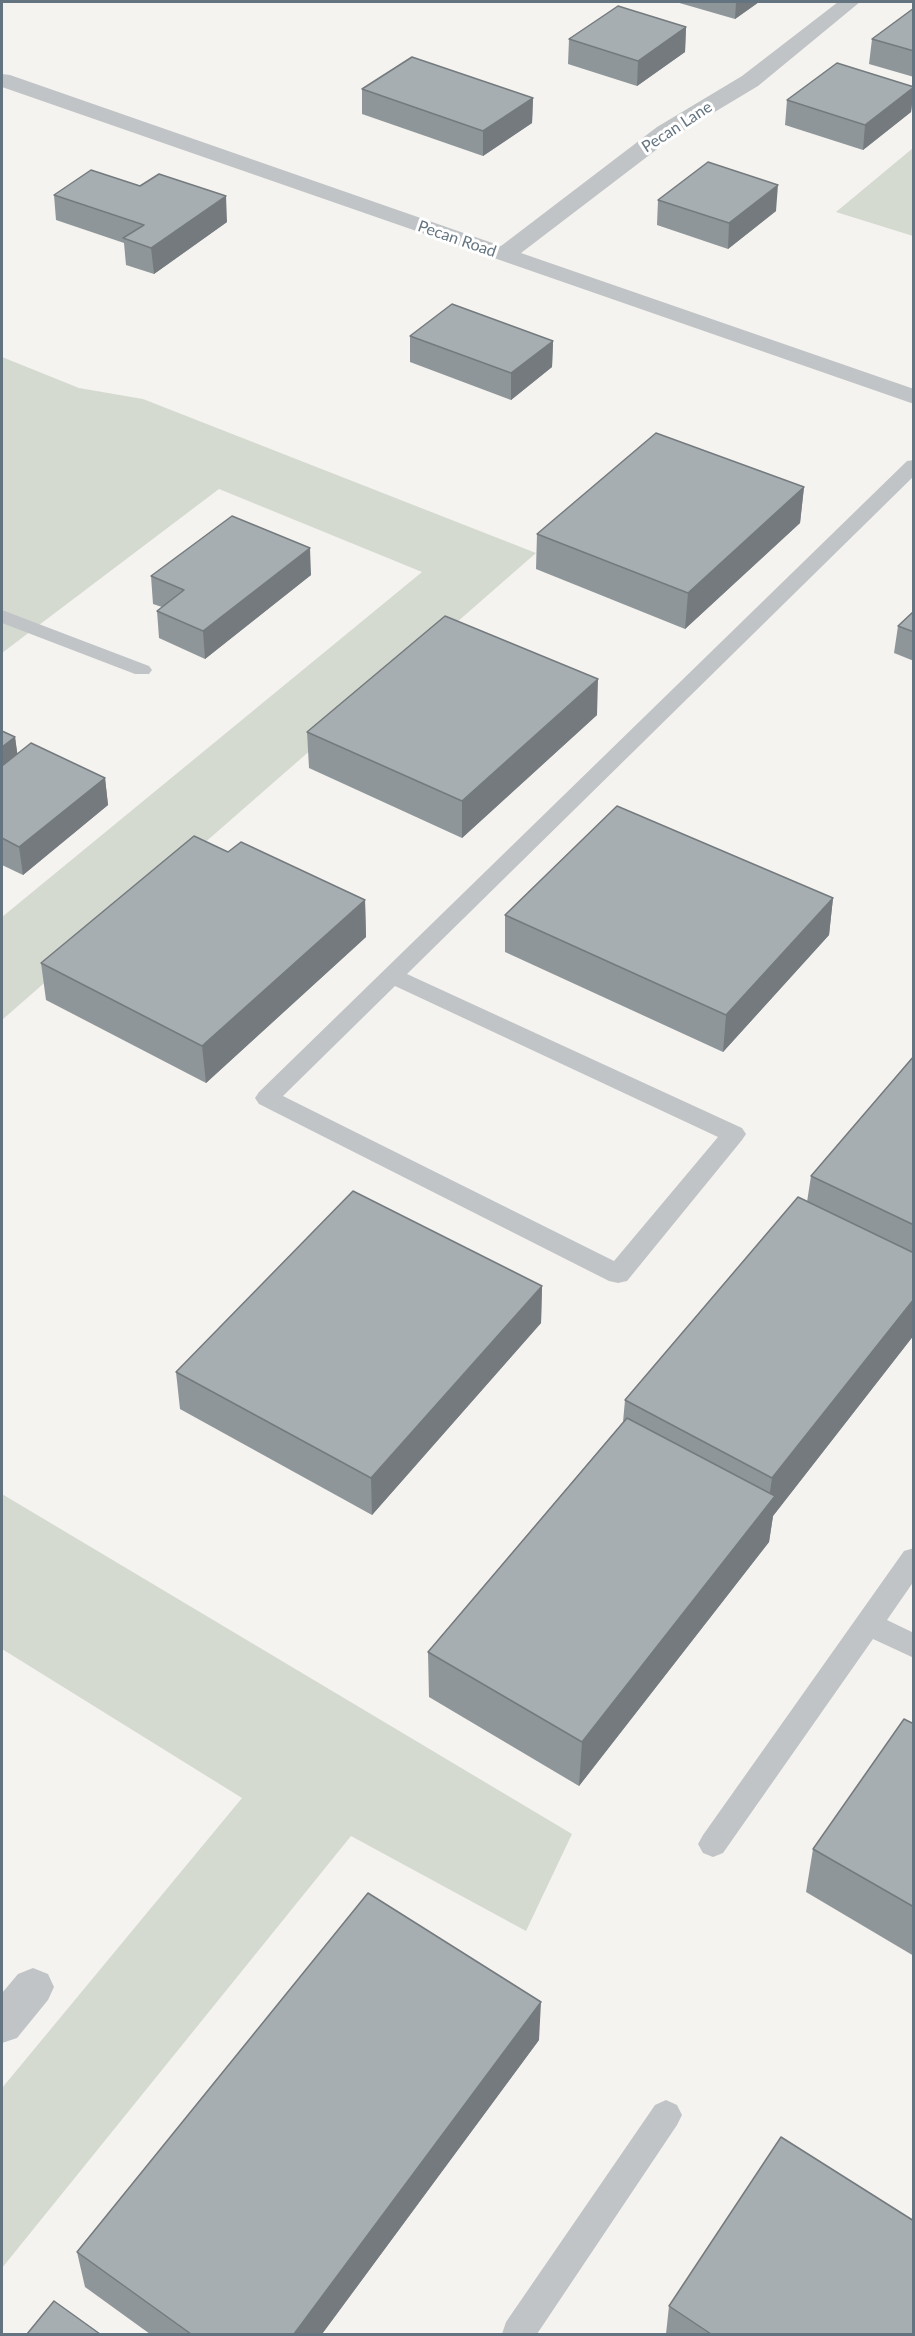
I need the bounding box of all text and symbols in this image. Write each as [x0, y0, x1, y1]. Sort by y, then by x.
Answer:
street label: Pecan Lane [638, 97, 716, 157]
street label: Pecan Road [415, 217, 499, 261]

